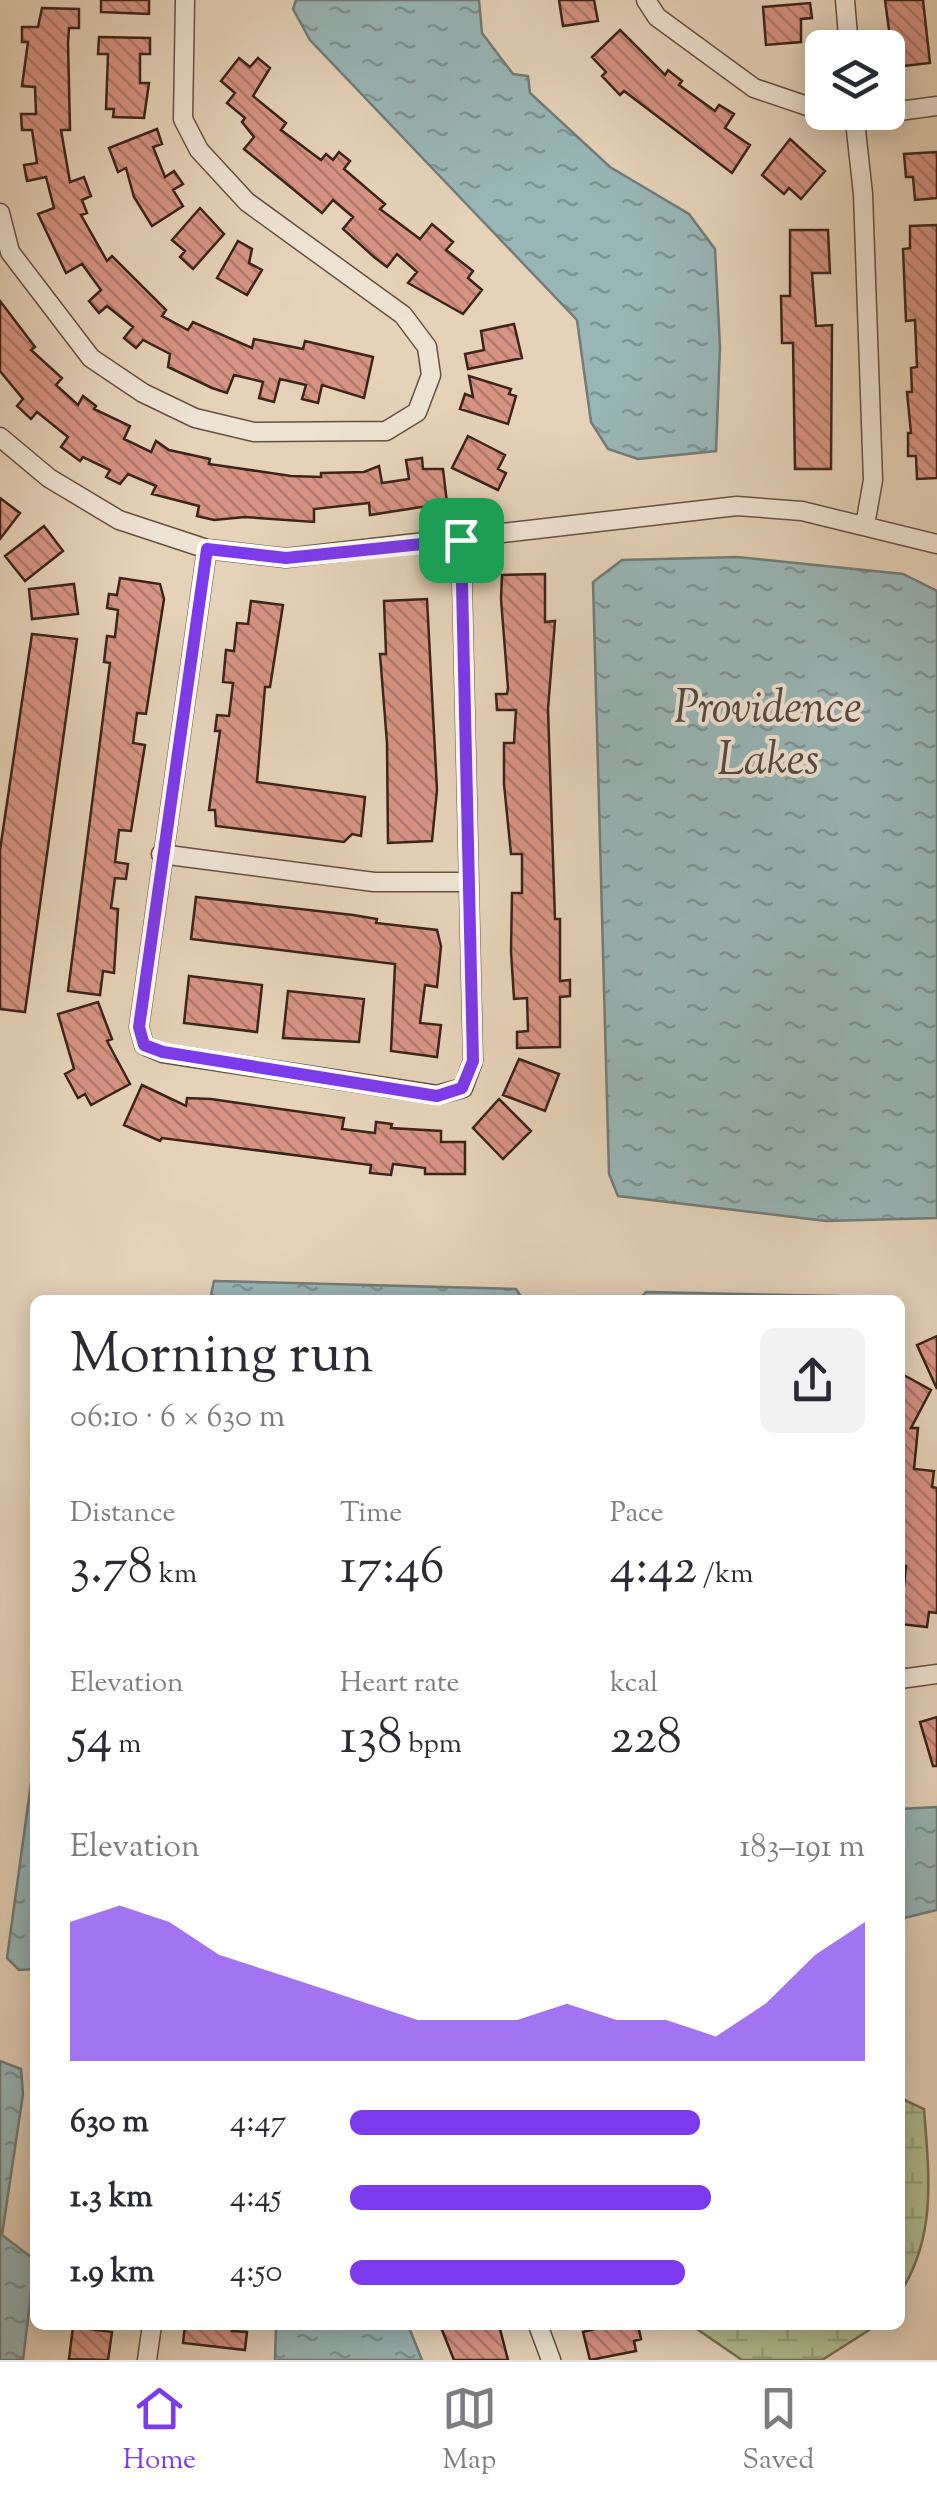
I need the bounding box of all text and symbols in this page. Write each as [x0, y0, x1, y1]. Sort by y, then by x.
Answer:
map controls [805, 30, 905, 130]
button: layers [805, 30, 905, 130]
pin [419, 498, 504, 583]
icon: arrive [434, 513, 489, 568]
water label: Providence Lakes [674, 678, 862, 795]
text: Morning run [70, 1318, 374, 1397]
button: share [760, 1328, 865, 1433]
text: 06:10 · 6 × 630 m [70, 1395, 285, 1441]
text: Distance [70, 1494, 176, 1534]
text: Time [340, 1494, 402, 1534]
text: Pace [610, 1494, 664, 1534]
text: 3.78 [70, 1534, 153, 1606]
text: 17:46 [340, 1534, 445, 1606]
text: 4:42 [610, 1534, 697, 1606]
text: km [153, 1555, 197, 1595]
text: /km [697, 1555, 753, 1595]
text: Elevation [70, 1664, 184, 1704]
text: Heart rate [340, 1664, 460, 1704]
text: kcal [610, 1664, 658, 1704]
text: 54 [70, 1704, 112, 1776]
text: 138 [340, 1704, 402, 1776]
text: 228 [610, 1704, 682, 1776]
text: m [112, 1725, 141, 1765]
text: bpm [402, 1725, 462, 1765]
text: Elevation [70, 1825, 200, 1871]
text: 183–191 m [740, 1825, 865, 1871]
text: 630 m [70, 2100, 149, 2146]
text: 4:47 [230, 2100, 287, 2146]
text: 1.3 km [70, 2175, 153, 2221]
text: 4:45 [230, 2175, 282, 2221]
text: 1.9 km [70, 2250, 155, 2296]
text: 4:50 [230, 2250, 282, 2296]
tab: Home [123, 2381, 196, 2481]
tab: Map [442, 2381, 497, 2481]
tab: Saved [742, 2381, 814, 2481]

